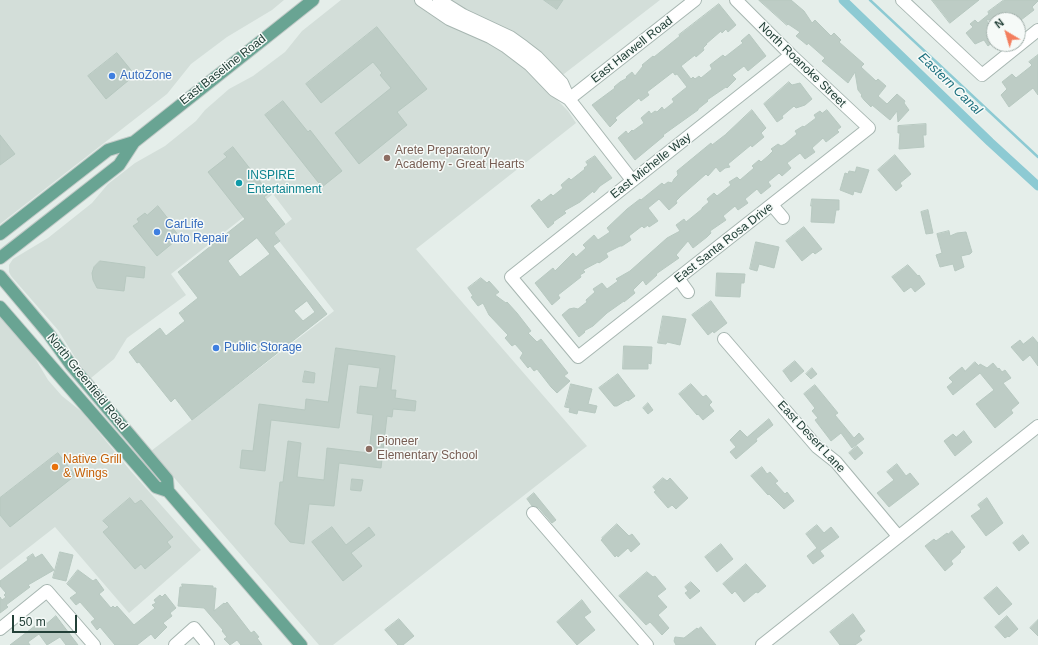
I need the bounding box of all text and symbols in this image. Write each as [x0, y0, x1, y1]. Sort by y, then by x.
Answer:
north arrow [986, 12, 1026, 52]
street label: East Harwell Road [588, 14, 676, 86]
text: N [992, 16, 1006, 31]
street label: North Roanoke Street [755, 20, 849, 110]
street label: East Baseline Road [177, 32, 269, 108]
water label: Eastern Canal [915, 50, 985, 118]
place label: AutoZone [120, 69, 172, 83]
marker: AutoZone [107, 71, 117, 81]
street label: East Michelle Way [608, 130, 694, 202]
place label: Arete Preparatory Academy - Great Hearts [395, 144, 524, 172]
marker: Arete Preparatory Academy - Great Hearts [382, 153, 392, 163]
place label: INSPIRE Entertainment [247, 169, 322, 197]
marker: INSPIRE Entertainment [234, 178, 244, 188]
street label: East Santa Rosa Drive [672, 200, 776, 286]
place label: CarLife Auto Repair [165, 218, 228, 246]
marker: CarLife Auto Repair [152, 227, 162, 237]
street label: North Greenfield Road [44, 331, 130, 433]
place label: Public Storage [224, 341, 302, 355]
marker: Public Storage [211, 343, 221, 353]
street label: East Desert Lane [774, 398, 848, 476]
place label: Pioneer Elementary School [377, 435, 478, 463]
marker: Pioneer Elementary School [364, 444, 374, 454]
place label: Native Grill & Wings [63, 453, 122, 481]
marker: Native Grill & Wings [50, 462, 60, 472]
scale bar [14, 607, 79, 633]
text: 50 m [19, 615, 46, 629]

